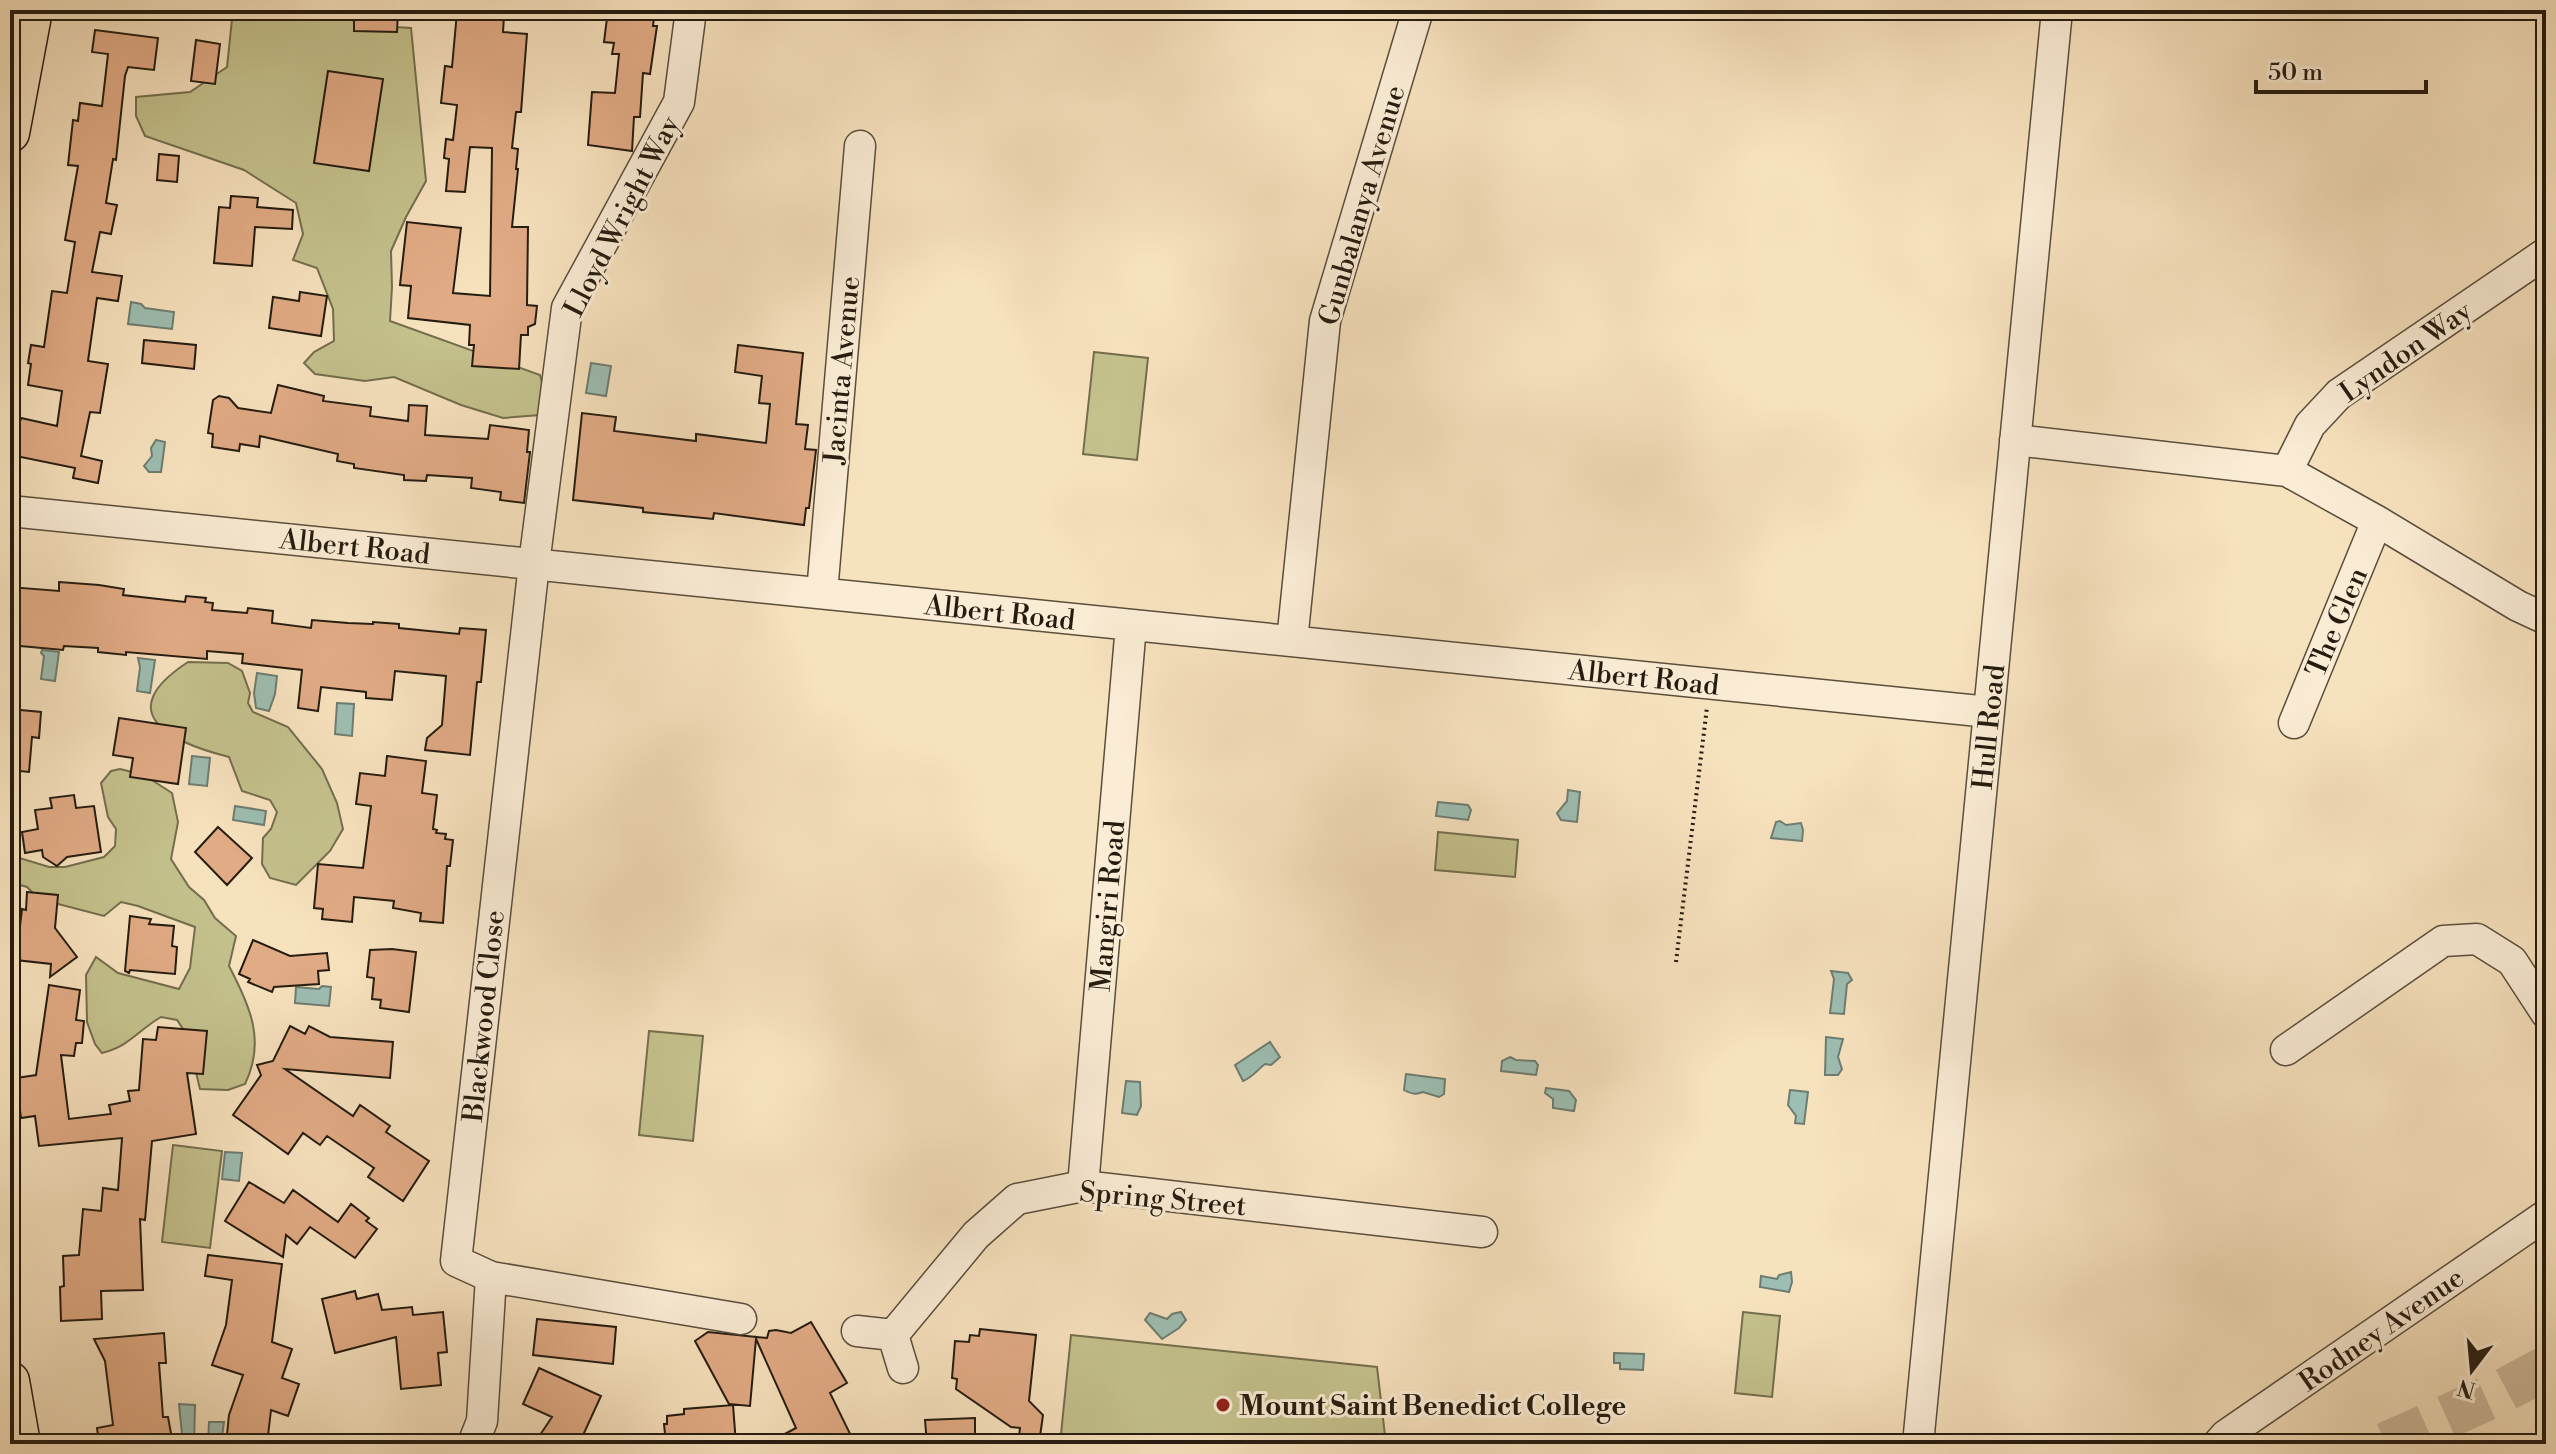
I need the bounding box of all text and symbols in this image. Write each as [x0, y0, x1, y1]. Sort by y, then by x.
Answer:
scale bar [2256, 44, 2426, 94]
text: 50 m [2268, 58, 2323, 88]
street label: Gunbalanya Avenue [1311, 81, 1413, 329]
street label: Lloyd Wright Way [557, 110, 688, 323]
street label: Jacinta Avenue [817, 275, 868, 467]
street label: Lyndon Way [2333, 294, 2479, 411]
street label: Albert Road [277, 522, 432, 573]
street label: The Glen [2299, 562, 2376, 683]
street label: Albert Road [922, 588, 1077, 639]
street label: Albert Road [1566, 653, 1721, 704]
street label: Hull Road [1966, 663, 2013, 791]
street label: Mangiri Road [1084, 819, 1133, 993]
street label: Blackwood Close [456, 909, 513, 1125]
street label: Spring Street [1078, 1175, 1248, 1224]
street label: Rodney Avenue [2293, 1260, 2471, 1400]
north arrow [2432, 1330, 2512, 1410]
text: N [2454, 1372, 2479, 1403]
place label: Mount Saint Benedict College [1239, 1389, 1626, 1424]
marker: Mount Saint Benedict College [1214, 1396, 1232, 1414]

